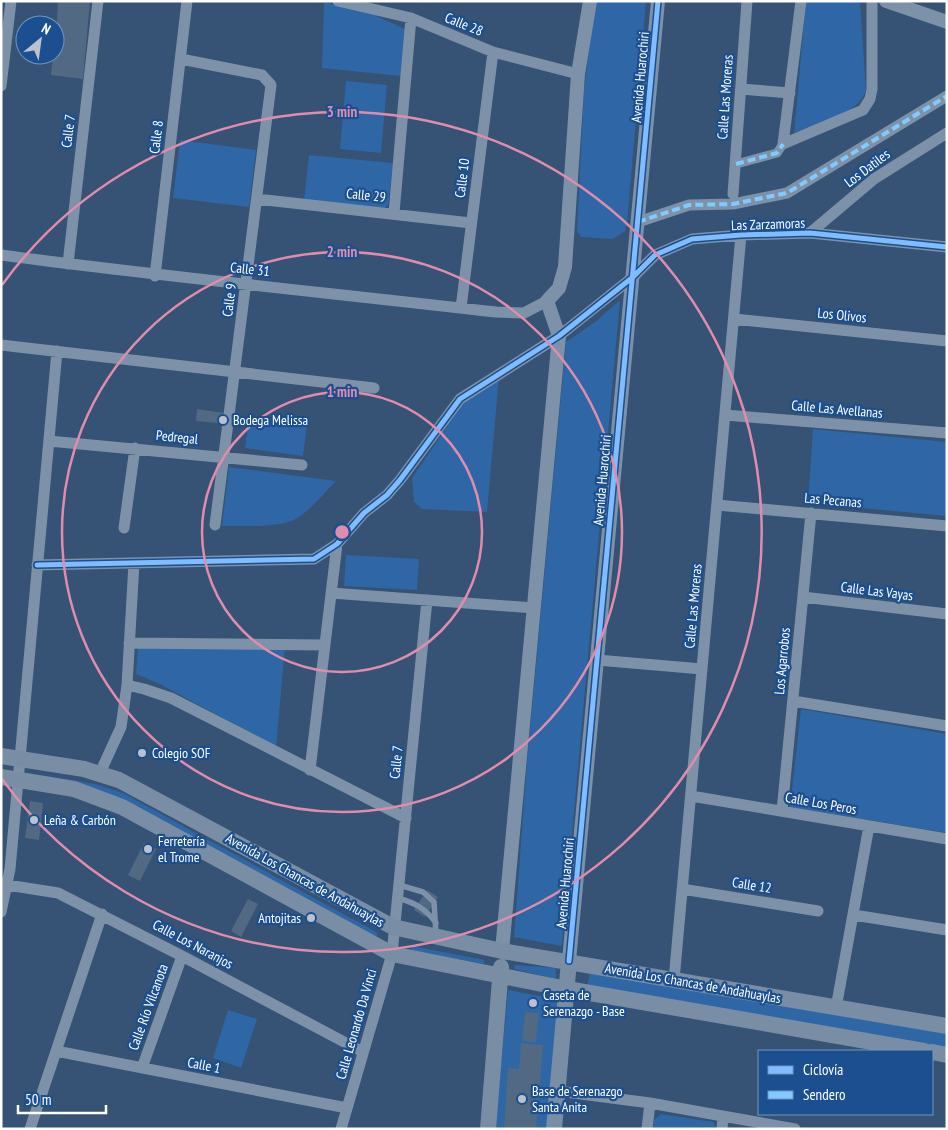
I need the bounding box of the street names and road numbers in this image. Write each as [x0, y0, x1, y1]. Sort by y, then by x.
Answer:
street label: Calle 28 [442, 8, 486, 40]
street label: Avenida Huarochiri [627, 31, 653, 123]
street label: Calle Las Moreras [713, 54, 737, 140]
street label: Calle 7 [57, 113, 79, 149]
street label: Calle 8 [145, 119, 167, 155]
street label: Los Datiles [841, 145, 894, 191]
street label: Calle 10 [451, 157, 473, 199]
street label: Calle 29 [345, 184, 387, 206]
street label: Las Zarzamoras [731, 214, 806, 234]
street label: Calle 31 [229, 258, 271, 280]
street label: Calle 9 [218, 282, 240, 318]
street label: Los Olivos [817, 303, 868, 327]
street label: Calle Las Avellanas [791, 396, 884, 422]
street label: Pedregal [155, 426, 200, 448]
street label: Avenida Huarochiri [589, 434, 615, 526]
street label: Las Pecanas [804, 489, 863, 511]
street label: Calle Las Moreras [680, 563, 706, 649]
street label: Calle Las Vayas [840, 578, 914, 604]
street label: Los Agarrobos [770, 626, 794, 695]
street label: Calle 7 [385, 744, 407, 780]
street label: Calle Los Peros [784, 788, 858, 818]
street label: Avenida Los Chancas de Andahuaylas [223, 829, 388, 931]
street label: Avenida Huarochiri [552, 837, 578, 929]
street label: Calle 12 [731, 873, 773, 897]
street label: Calle Los Naranjos [150, 915, 237, 973]
street label: Avenida Los Chancas de Andahuaylas [604, 959, 783, 1007]
street label: Calle Río Vilcanota [124, 961, 172, 1053]
street label: Calle Leonardo Da Vinci [332, 967, 380, 1081]
street label: Calle 1 [186, 1053, 222, 1077]

